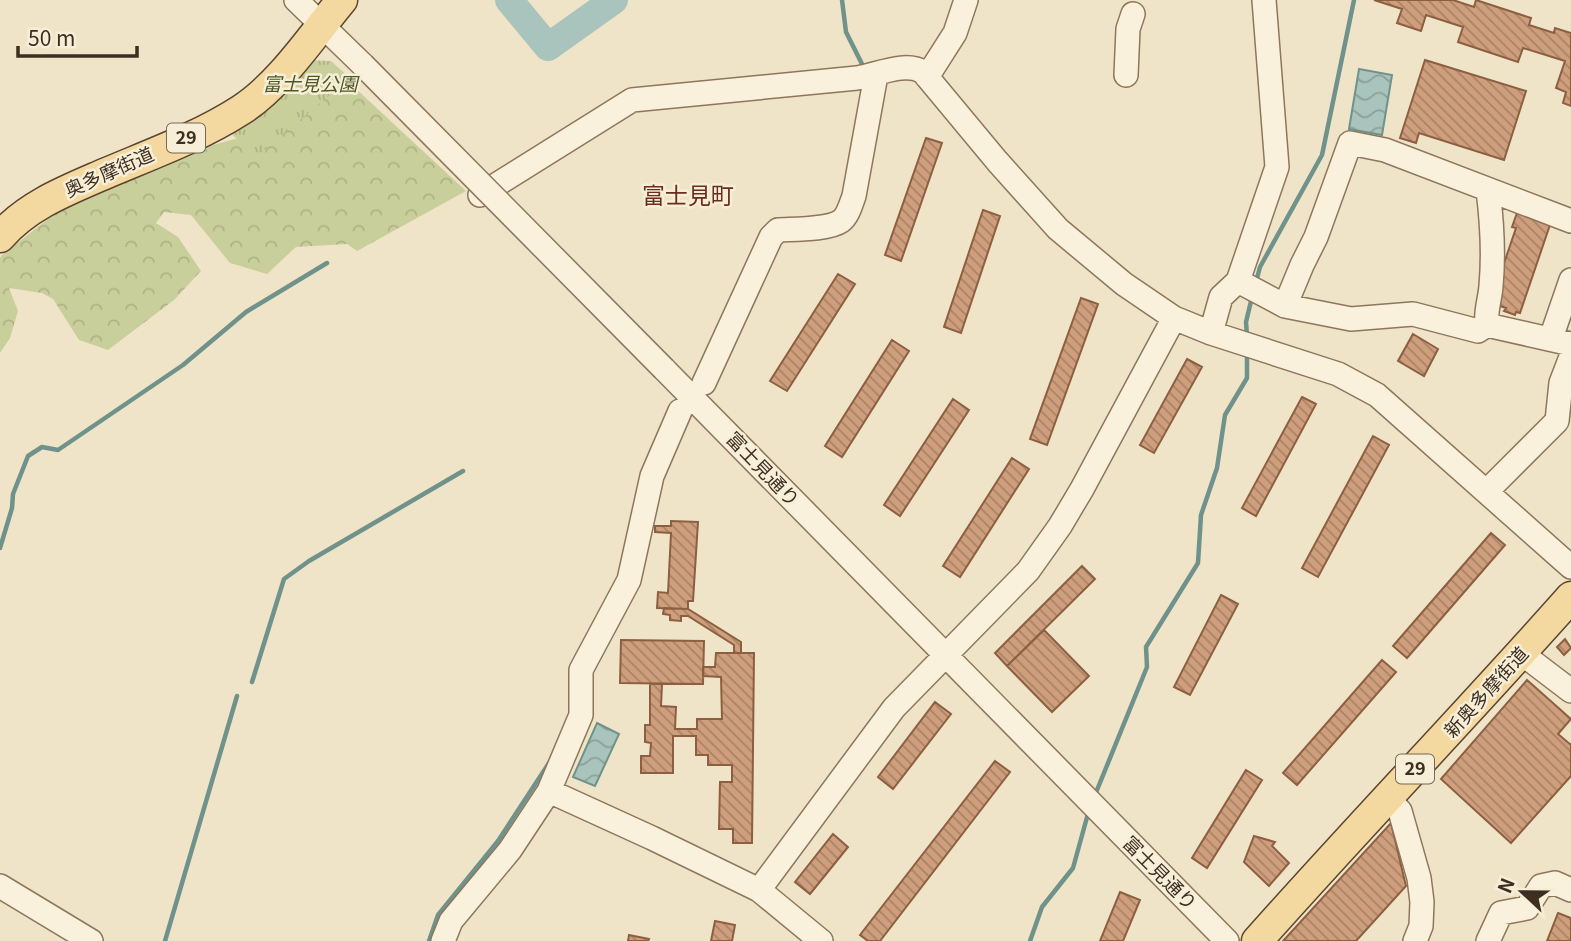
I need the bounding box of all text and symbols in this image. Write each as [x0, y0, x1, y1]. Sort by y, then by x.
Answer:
scale bar [18, 14, 136, 58]
text: 50 m [28, 22, 75, 52]
park label: 富士見公園 [262, 69, 360, 96]
road number: 29 [167, 124, 205, 153]
street label: 奥多摩街道 [59, 139, 157, 202]
district label: 富士見町 [642, 177, 734, 211]
street label: 富士見通り [721, 424, 807, 512]
street label: 新奥多摩街道 [1437, 640, 1533, 742]
road number: 29 [1396, 754, 1434, 784]
street label: 富士見通り [1118, 829, 1204, 915]
north arrow [1487, 857, 1557, 927]
text: N [1490, 873, 1520, 897]

